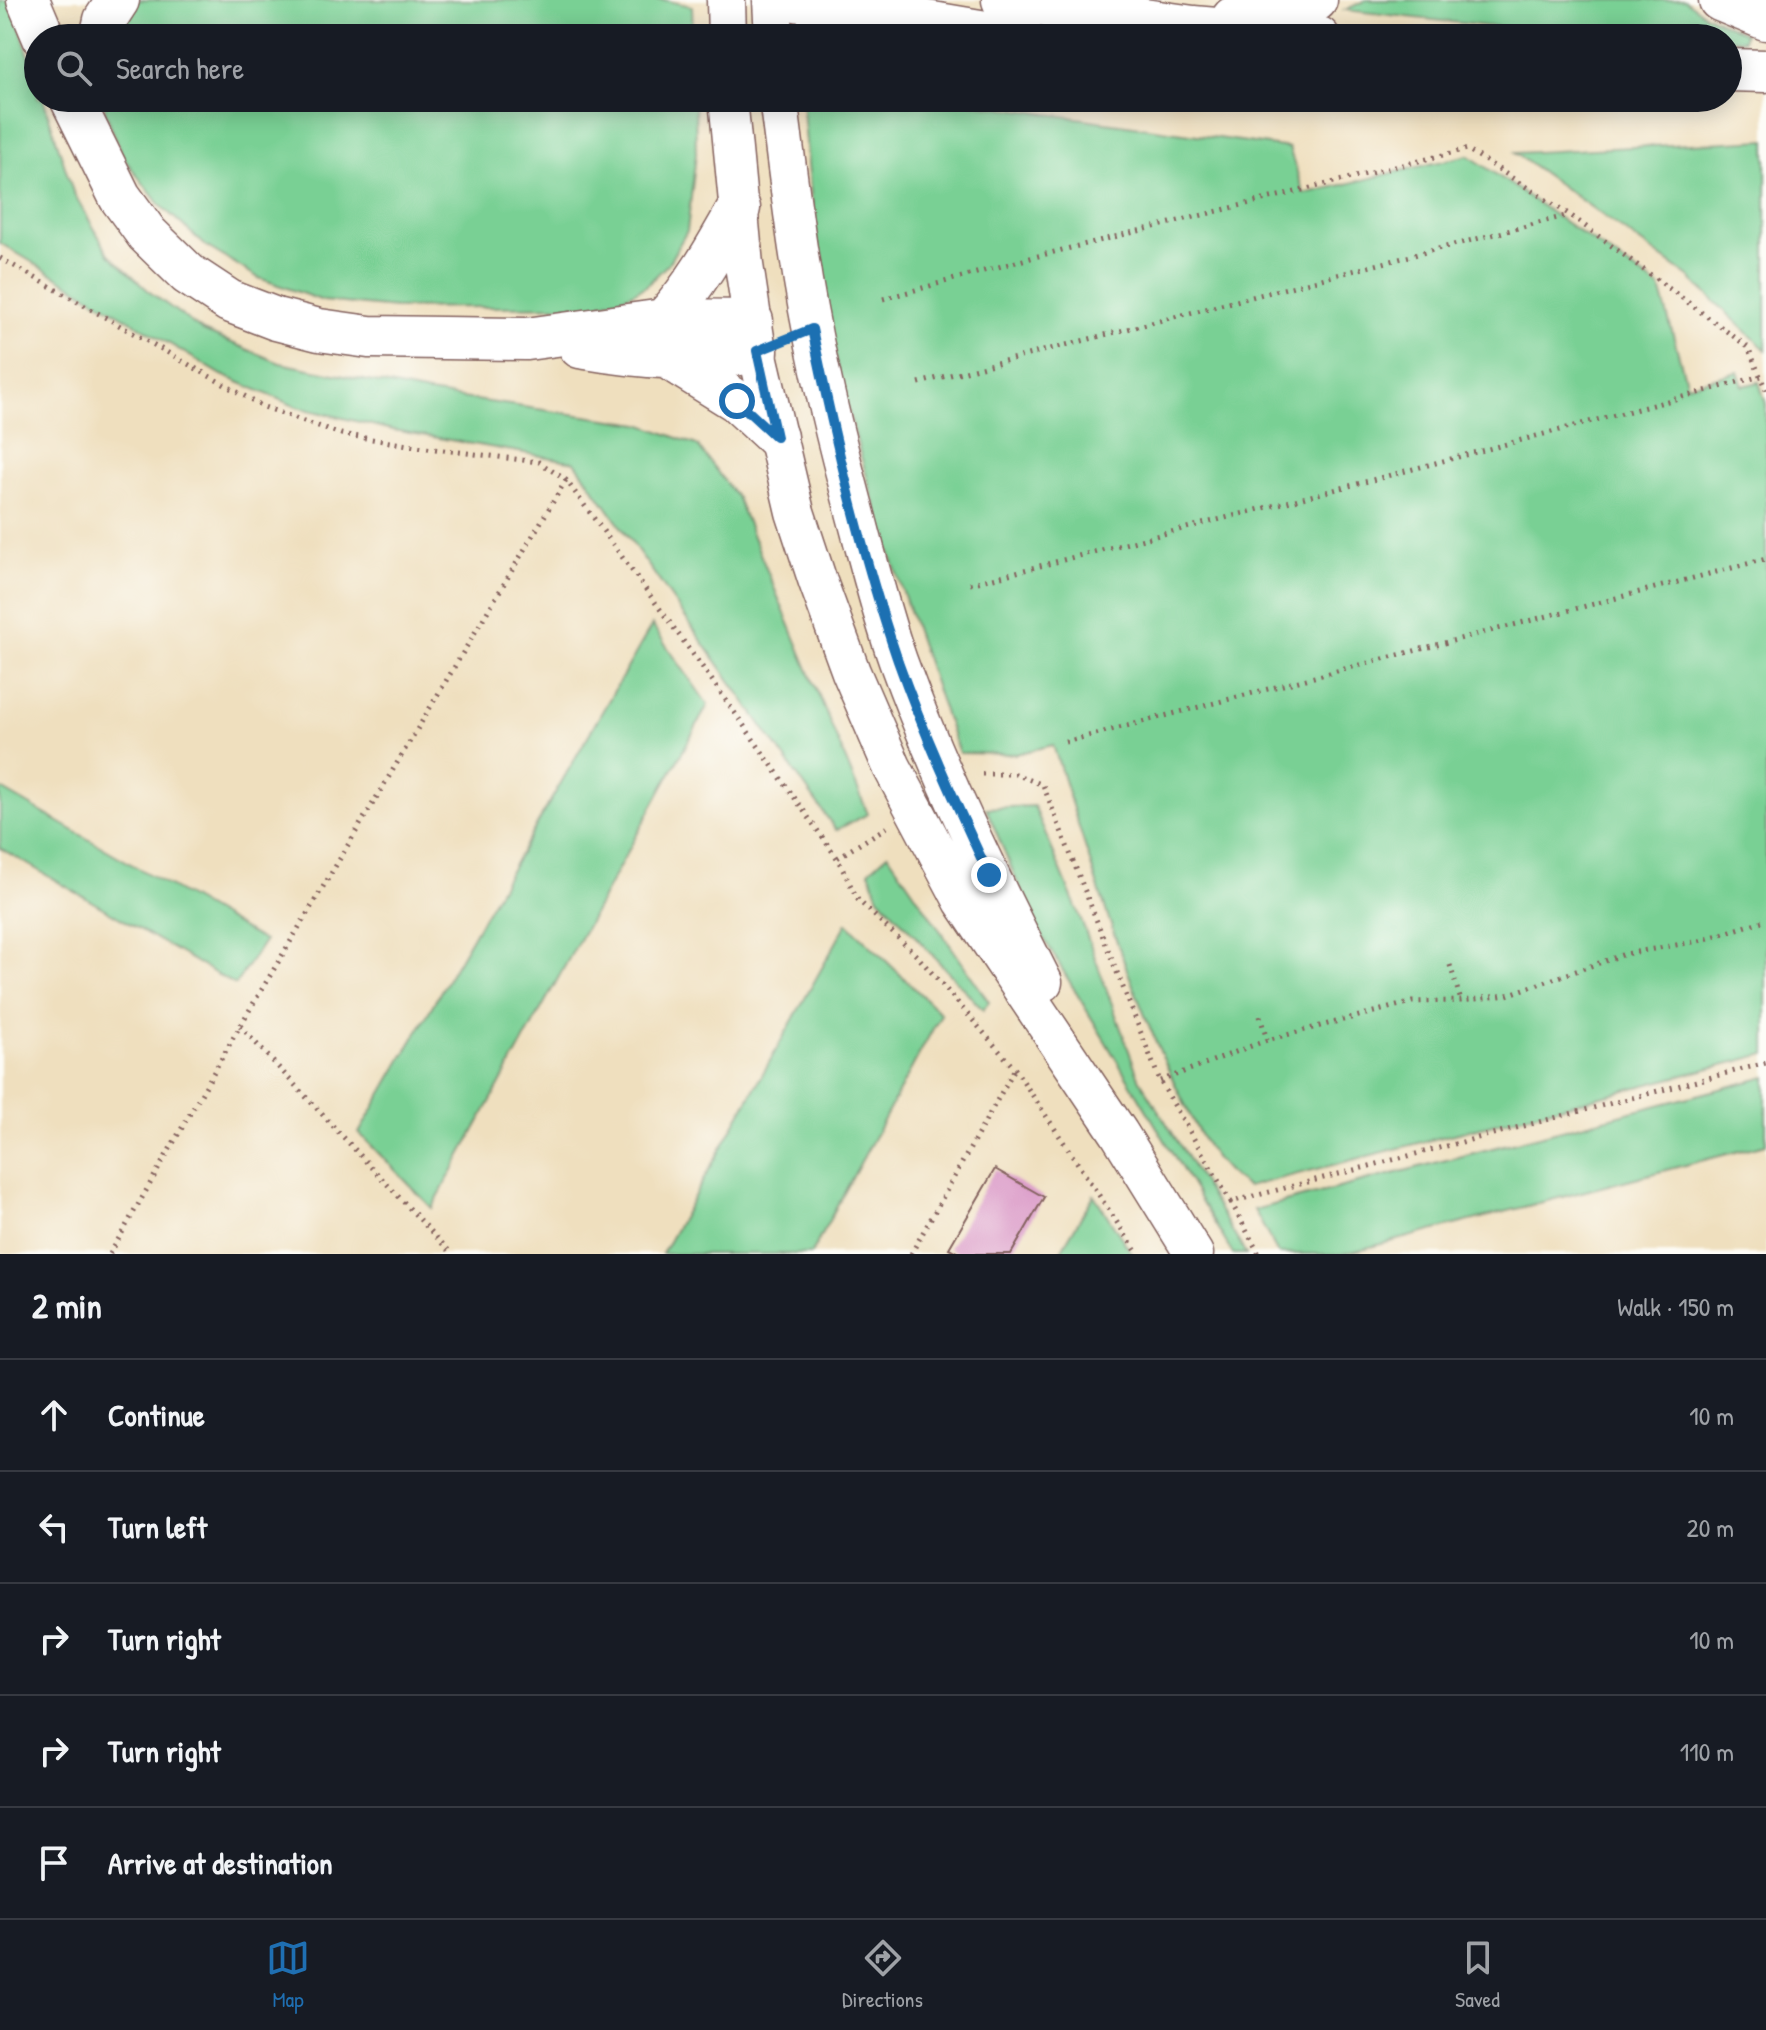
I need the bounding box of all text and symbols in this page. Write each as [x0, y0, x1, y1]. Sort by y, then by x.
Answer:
search box [24, 24, 1742, 112]
icon: search [52, 46, 96, 90]
text: Search here [116, 48, 244, 88]
route start [719, 383, 755, 419]
route end [971, 857, 1007, 893]
text: 2 min [32, 1283, 102, 1329]
text: Walk · 150 m [1617, 1289, 1734, 1324]
icon: ahead [32, 1393, 76, 1437]
text: Continue [108, 1395, 205, 1435]
text: 10 m [1689, 1398, 1734, 1433]
icon: left [32, 1505, 76, 1549]
text: Turn left [108, 1507, 207, 1547]
text: 20 m [1687, 1510, 1734, 1545]
icon: right [32, 1617, 76, 1661]
text: Turn right [108, 1619, 221, 1659]
text: 10 m [1689, 1622, 1734, 1657]
icon: right [32, 1729, 76, 1773]
text: Turn right [108, 1731, 221, 1771]
text: 110 m [1680, 1734, 1734, 1769]
icon: arrive [32, 1841, 76, 1885]
text: Arrive at destination [108, 1843, 333, 1883]
tab: Map [266, 1936, 310, 2014]
tab: Directions [842, 1936, 923, 2014]
tab: Saved [1455, 1936, 1500, 2014]

